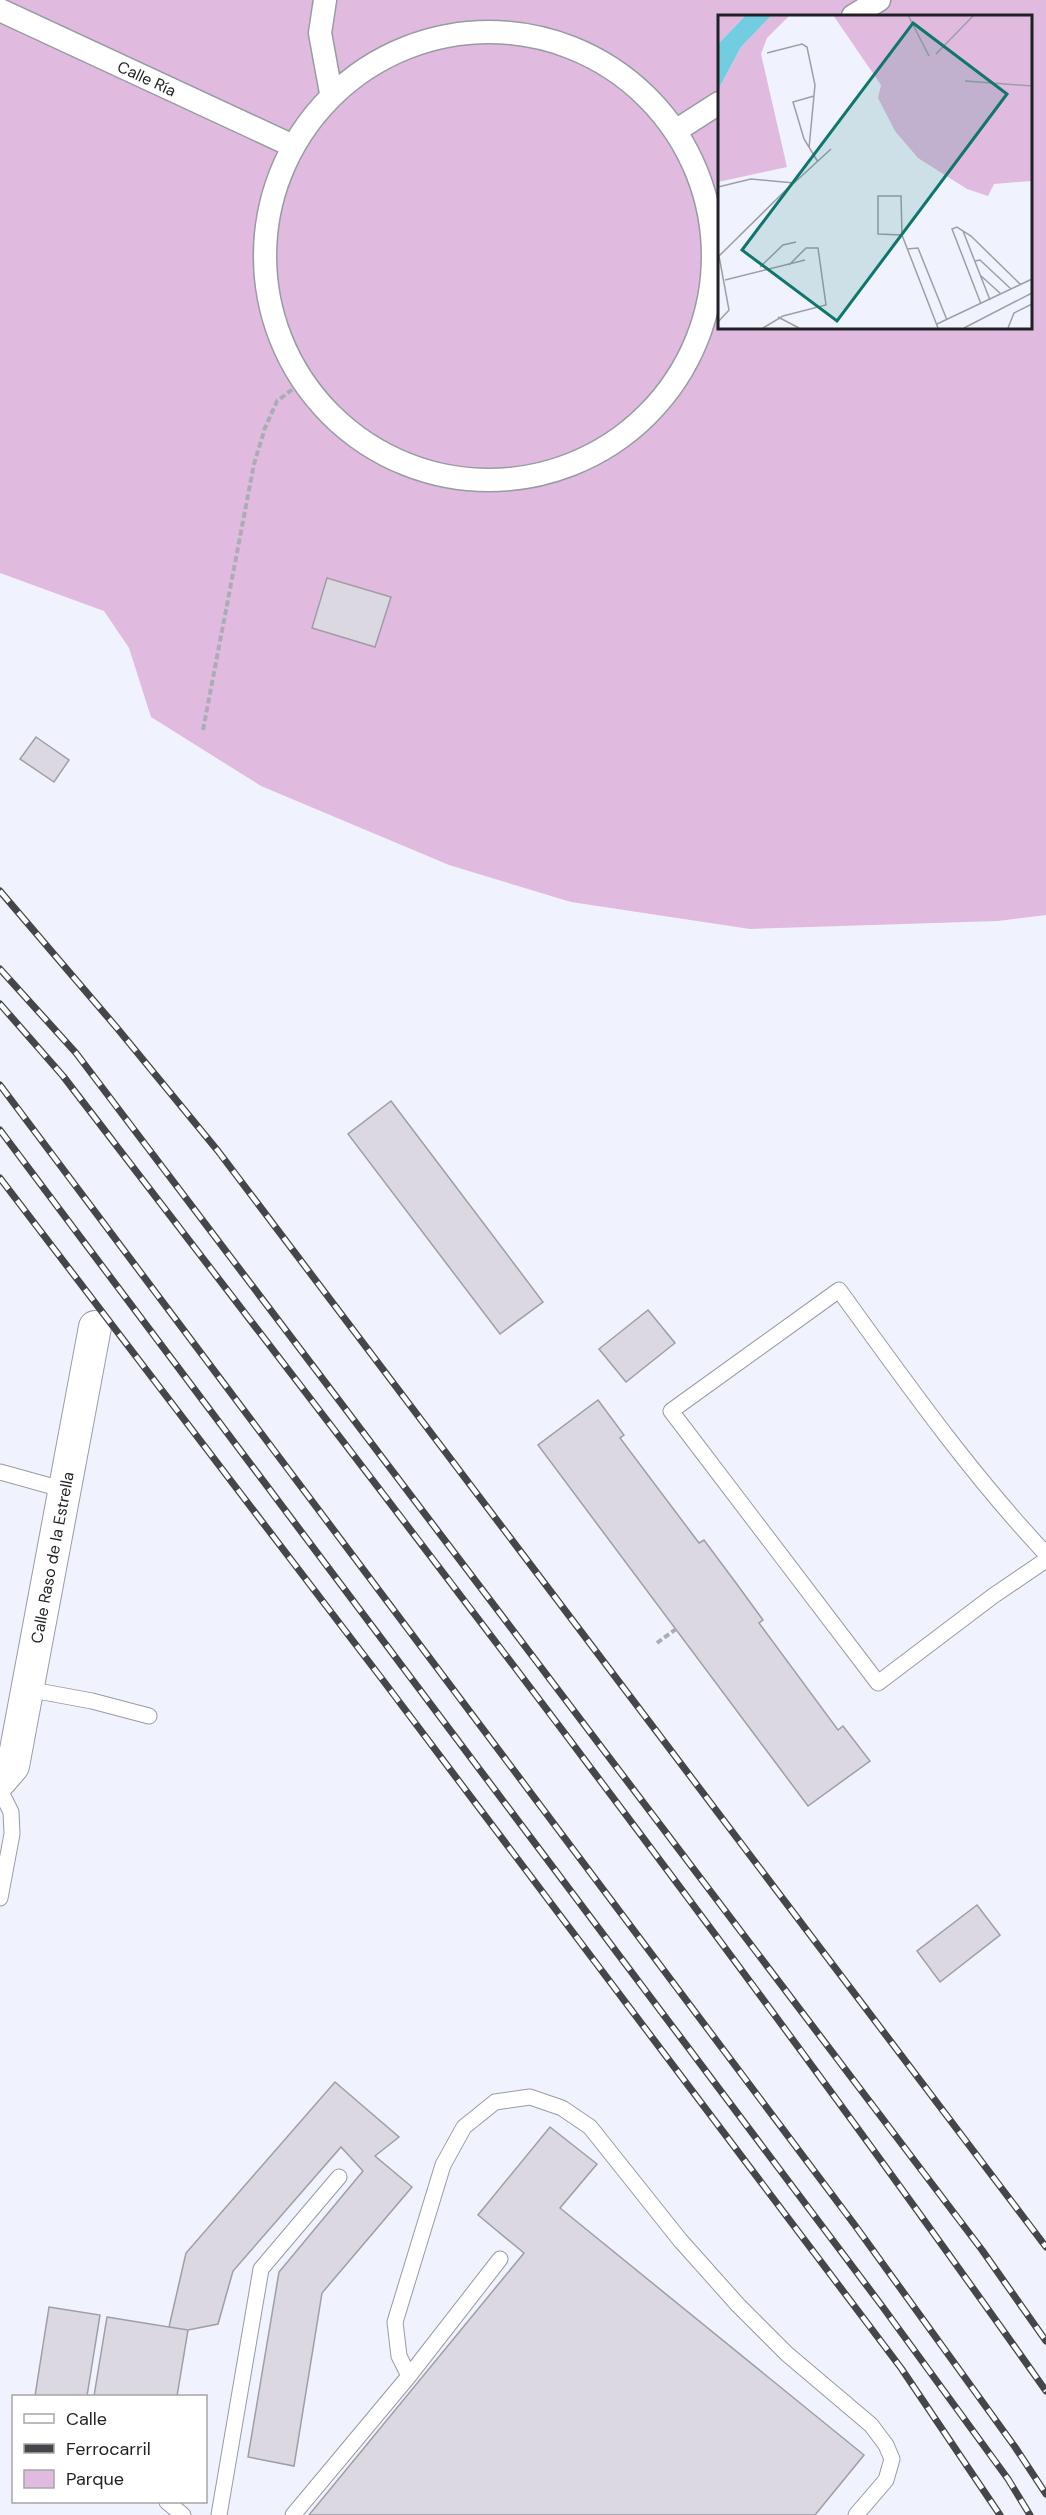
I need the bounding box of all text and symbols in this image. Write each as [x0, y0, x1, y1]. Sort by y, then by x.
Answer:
inset map [718, 15, 1031, 328]
street label: Calle Ría [114, 56, 180, 101]
street label: Calle Raso de la Estrella [26, 1470, 78, 1645]
legend [12, 2395, 207, 2503]
text: Calle [66, 2407, 107, 2431]
text: Ferrocarril [66, 2437, 151, 2461]
text: Parque [66, 2467, 124, 2491]

